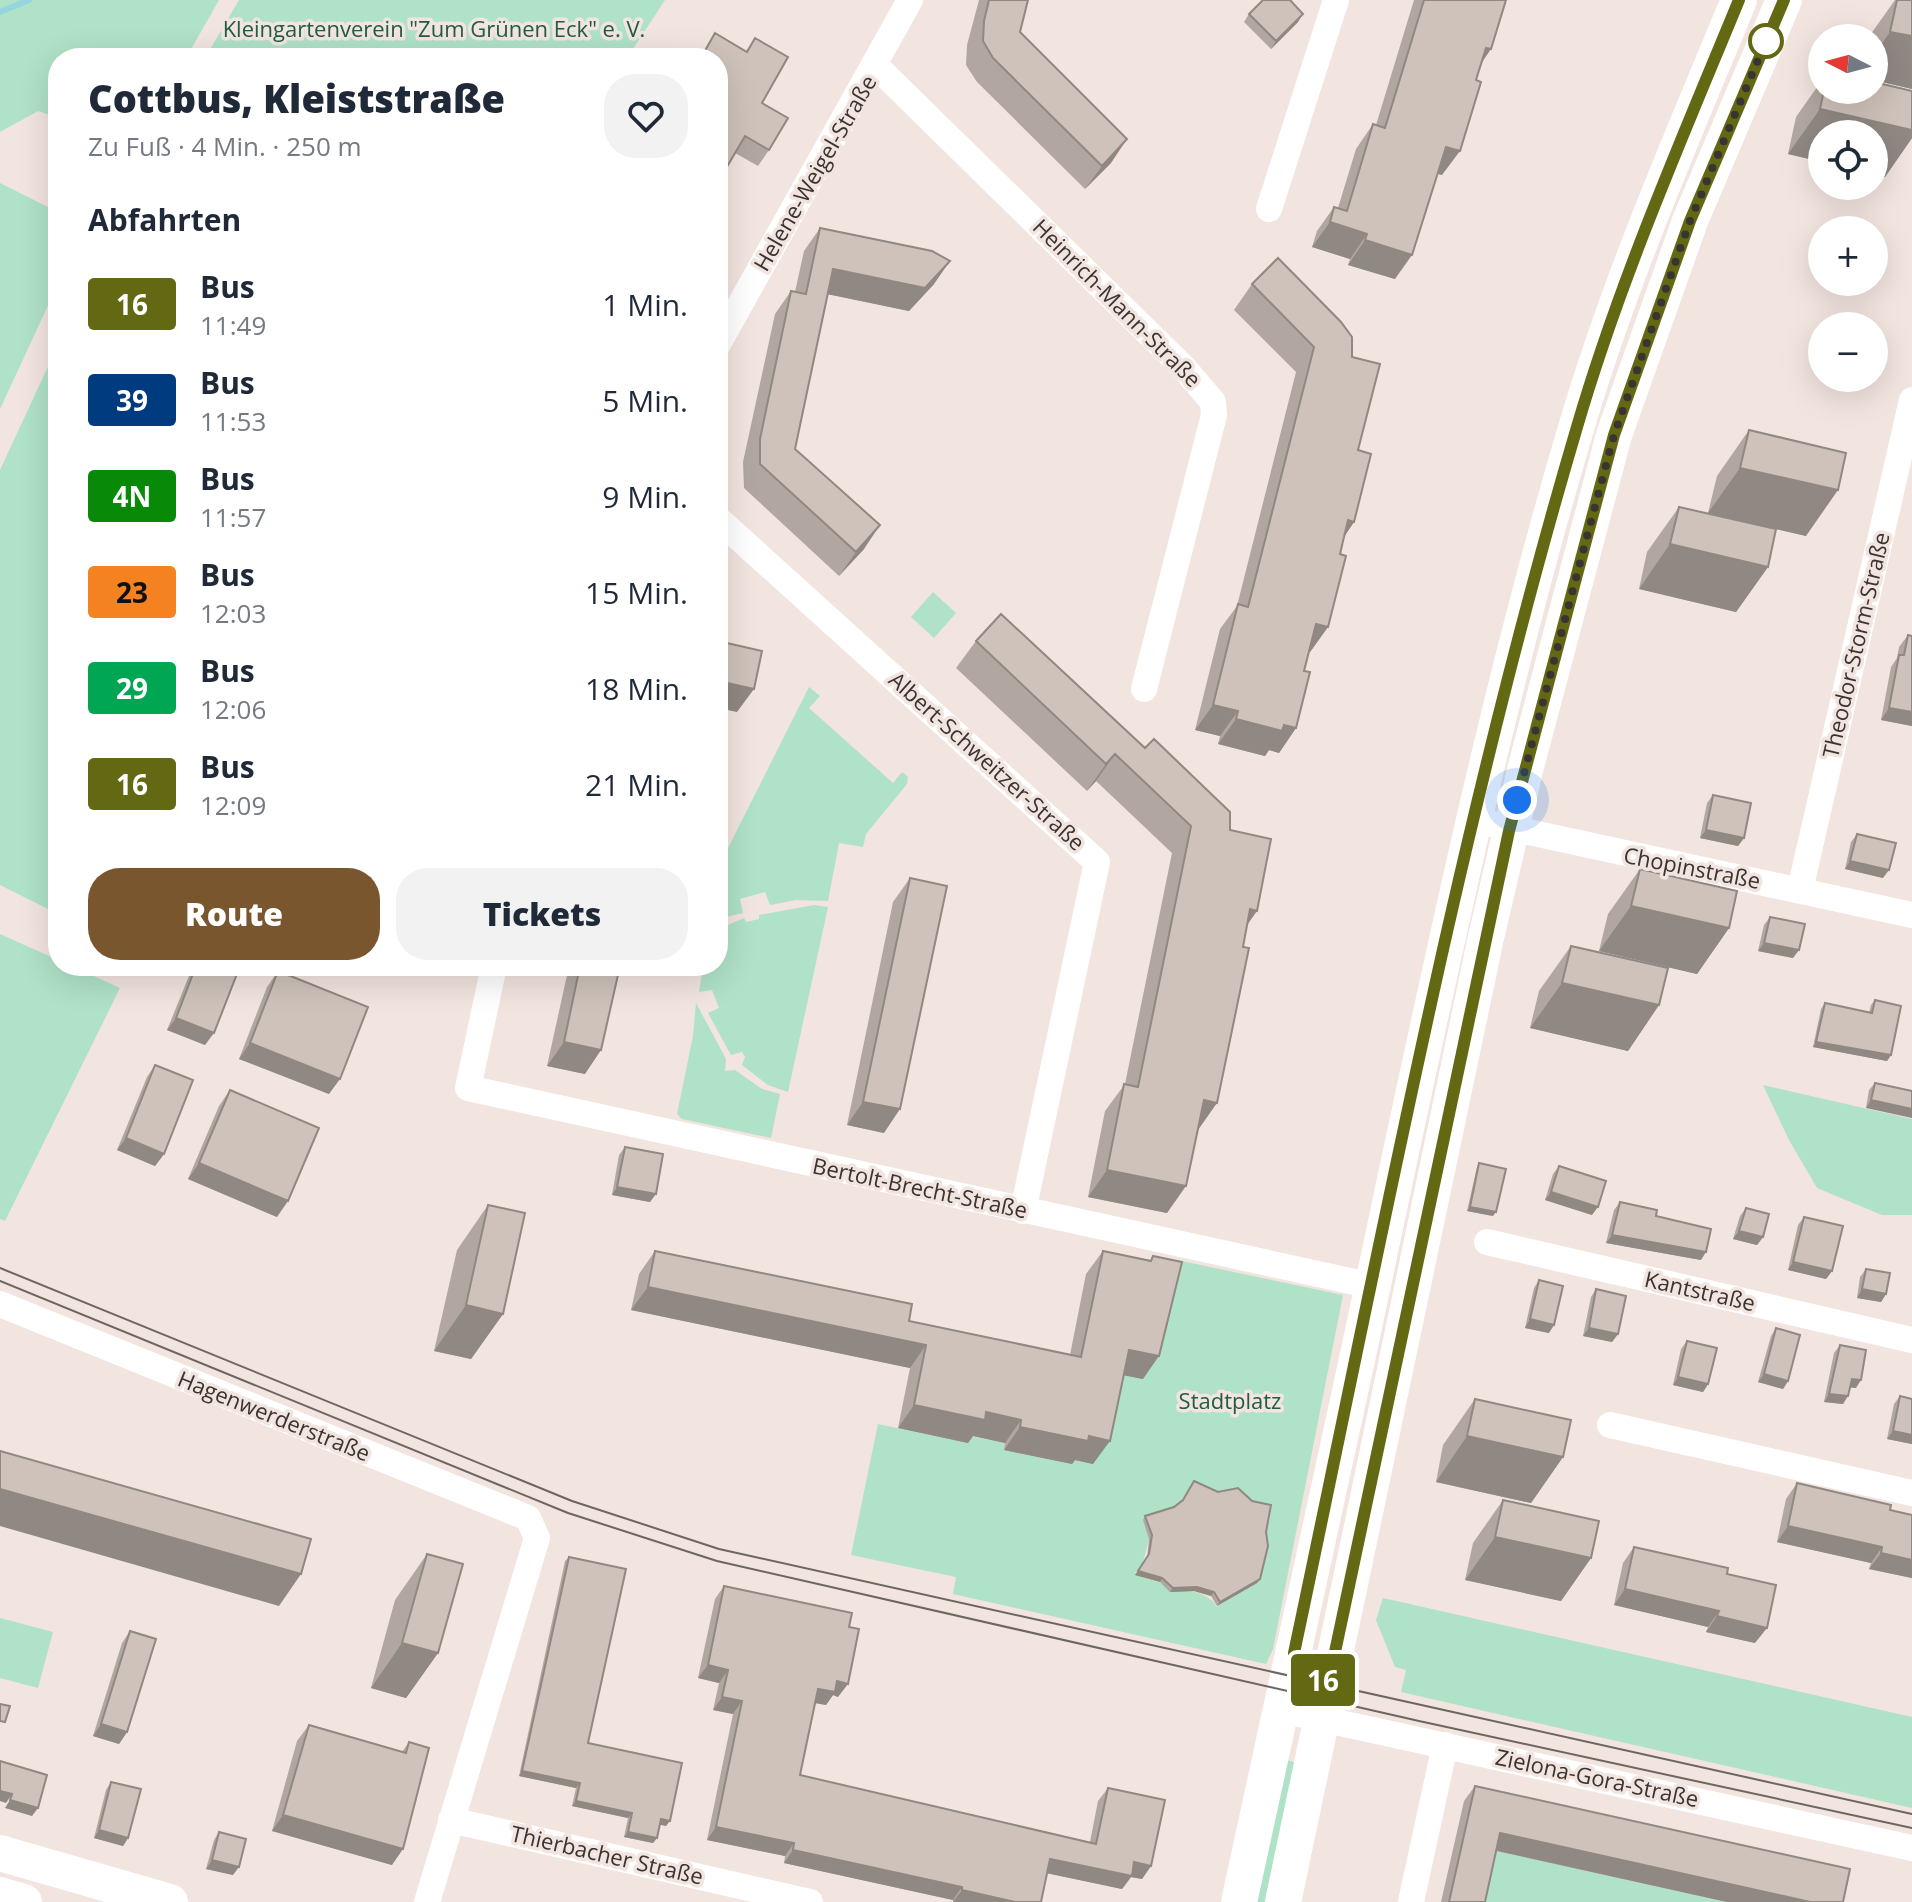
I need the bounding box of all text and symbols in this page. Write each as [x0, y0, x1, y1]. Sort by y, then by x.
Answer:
park label: Kleingartenverein "Zum Grünen Eck" e. V. [223, 13, 645, 43]
unlabelled marker [1749, 24, 1783, 58]
north arrow [1808, 24, 1888, 104]
map controls [1808, 24, 1888, 392]
street label: Helene-Weigel-Straße [746, 69, 883, 276]
text: Cottbus, Kleiststraße [88, 72, 505, 124]
button: heart [604, 74, 688, 158]
button: locate [1808, 120, 1888, 200]
text: Zu Fuß · 4 Min. · 250 m [88, 128, 362, 164]
text: Abfahrten [88, 199, 241, 240]
street label: Heinrich-Mann-Straße [1027, 212, 1208, 393]
button: + [1808, 216, 1888, 296]
text: Bus [200, 266, 255, 307]
text: 1 Min. [602, 284, 688, 325]
text: 16 [116, 285, 148, 323]
text: 11:49 [200, 307, 266, 343]
button: − [1808, 312, 1888, 392]
text: Bus [200, 362, 255, 403]
text: 5 Min. [602, 380, 688, 421]
text: 39 [116, 381, 148, 419]
text: 11:53 [200, 403, 266, 439]
text: Bus [200, 458, 255, 499]
text: 9 Min. [602, 476, 688, 517]
text: 4N [113, 477, 151, 515]
text: 11:57 [200, 499, 266, 535]
street label: Theodor-Storm-Straße [1814, 529, 1896, 761]
text: Bus [200, 554, 255, 595]
text: 15 Min. [585, 572, 688, 613]
text: 23 [116, 573, 148, 611]
text: 12:03 [200, 595, 266, 631]
text: Bus [200, 650, 255, 691]
street label: Albert-Schweitzer-Straße [883, 664, 1092, 856]
text: 18 Min. [585, 668, 688, 709]
text: 29 [116, 669, 148, 707]
text: 12:06 [200, 691, 266, 727]
text: Bus [200, 746, 255, 787]
text: 21 Min. [585, 764, 688, 805]
text: 16 [116, 765, 148, 803]
your location [1497, 780, 1537, 820]
text: 12:09 [200, 787, 266, 823]
street label: Chopinstraße [1621, 839, 1763, 895]
button: Route [88, 868, 380, 960]
button: Tickets [396, 868, 688, 960]
street label: Bertolt-Brecht-Straße [810, 1150, 1030, 1224]
street label: Kantstraße [1642, 1263, 1758, 1317]
street label: Hagenwerderstraße [174, 1363, 375, 1467]
park label: Stadtplatz [1179, 1385, 1281, 1415]
line badge: 16 [1287, 1654, 1359, 1706]
text: 16 [1307, 1661, 1339, 1699]
street label: Zielona-Gora-Straße [1493, 1741, 1701, 1813]
street label: Thierbacher Straße [508, 1817, 706, 1891]

